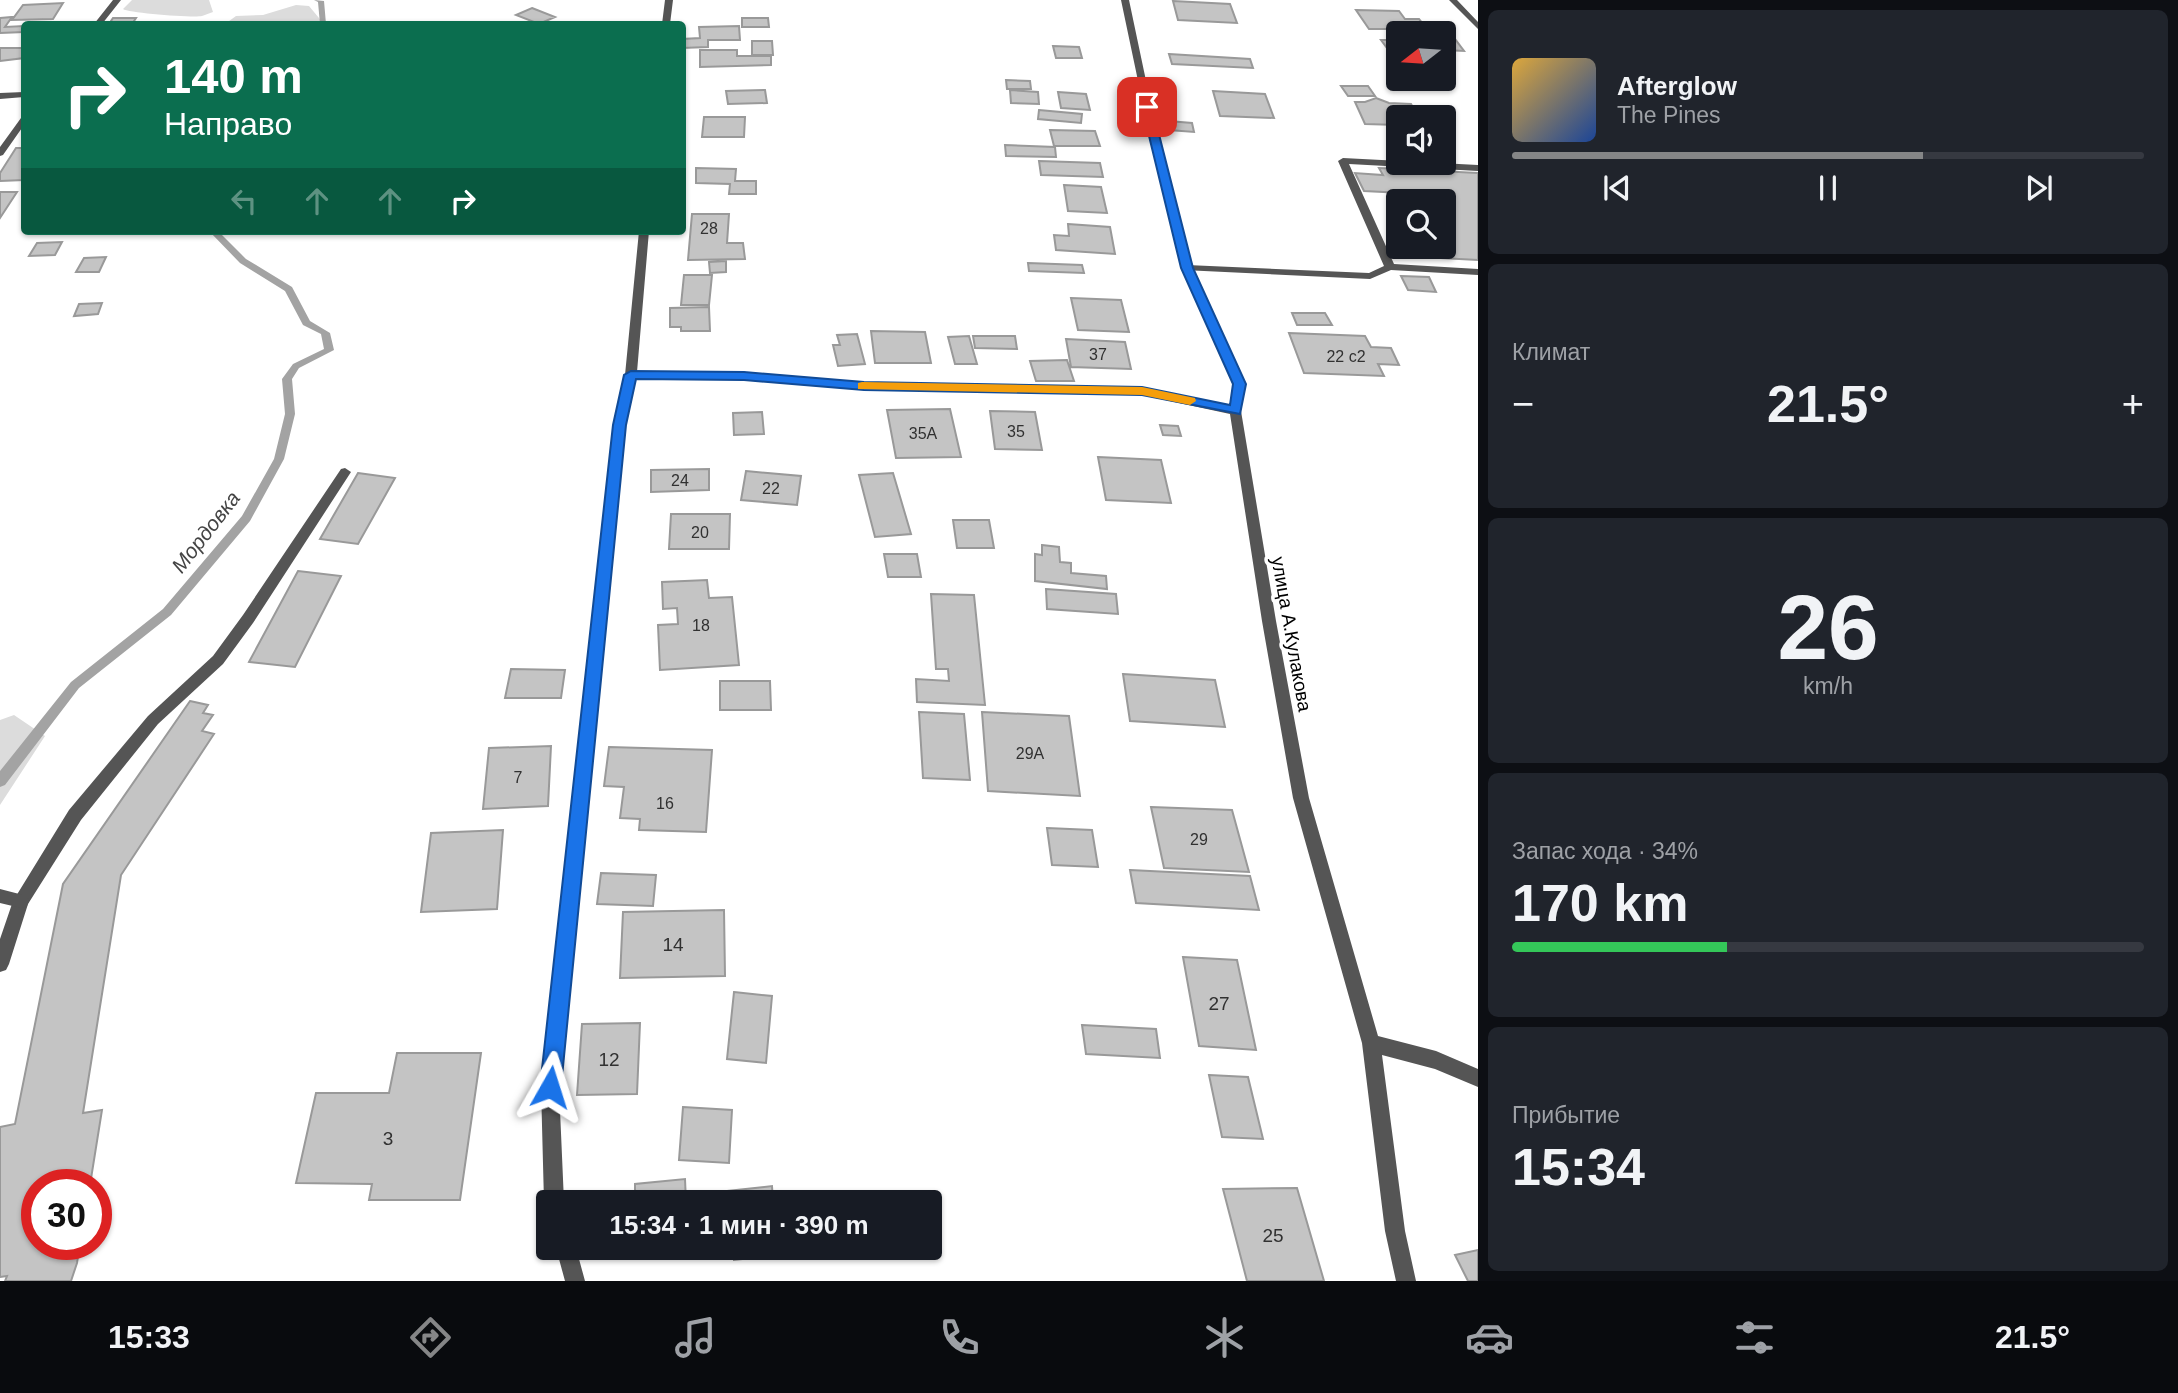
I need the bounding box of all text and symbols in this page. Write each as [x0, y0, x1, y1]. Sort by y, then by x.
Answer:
north arrow [1386, 21, 1456, 91]
map controls [1386, 21, 1456, 259]
icon: right [49, 49, 140, 140]
text: 140 m [164, 49, 303, 103]
text: Afterglow [1617, 71, 1737, 101]
pin [1117, 77, 1177, 137]
icon: arrive [1128, 88, 1166, 126]
text: The Pines [1617, 102, 1721, 128]
button: sound [1386, 105, 1456, 175]
text: Направо [164, 106, 292, 142]
icon: previous [1598, 169, 1636, 207]
icon: pause [1809, 169, 1847, 207]
icon: next [2020, 169, 2058, 207]
icon: left [225, 182, 263, 220]
icon: ahead [298, 182, 336, 220]
icon: ahead [371, 182, 409, 220]
icon: right [444, 182, 482, 220]
button: search [1386, 189, 1456, 259]
house number: 28 [700, 220, 718, 237]
text: Климат [1512, 339, 1590, 365]
house number: 37 [1089, 346, 1107, 363]
house number: 22 с2 [1326, 348, 1366, 365]
text: 21.5° [1767, 375, 1889, 433]
text: − [1512, 383, 1534, 425]
text: + [2122, 383, 2144, 425]
house number: 35 [1007, 423, 1025, 440]
house number: 35А [909, 425, 938, 442]
house number: 24 [671, 472, 689, 489]
house number: 22 [762, 480, 780, 497]
water label: Мордовка [167, 487, 244, 577]
house number: 20 [691, 524, 709, 541]
street label: улица А.Кулакова [1268, 555, 1316, 714]
text: 26 [1777, 577, 1879, 678]
house number: 18 [692, 617, 710, 634]
text: km/h [1803, 673, 1853, 699]
house number: 29А [1016, 745, 1045, 762]
house number: 7 [514, 769, 523, 786]
house number: 16 [656, 795, 674, 812]
house number: 29 [1190, 831, 1208, 848]
text: Запас хода · 34% [1512, 838, 1698, 864]
text: 170 km [1512, 874, 1688, 932]
house number: 14 [662, 934, 684, 955]
house number: 27 [1208, 993, 1230, 1014]
house number: 12 [598, 1049, 620, 1070]
position arrow [513, 1050, 587, 1124]
text: Прибытие [1512, 1102, 1620, 1128]
house number: 3 [383, 1128, 393, 1149]
text: 15:34 [1512, 1138, 1645, 1196]
speed limit sign: 30 [21, 1169, 112, 1260]
text: 15:34 · 1 мин · 390 m [609, 1210, 869, 1240]
house number: 25 [1262, 1225, 1284, 1246]
icon: directions [406, 1313, 455, 1362]
icon: music [671, 1313, 720, 1362]
icon: phone [935, 1313, 984, 1362]
icon: climate [1200, 1313, 1249, 1362]
icon: car [1465, 1313, 1514, 1362]
icon: filters [1730, 1313, 1779, 1362]
text: 15:33 [108, 1319, 190, 1355]
text: 21.5° [1995, 1319, 2070, 1355]

